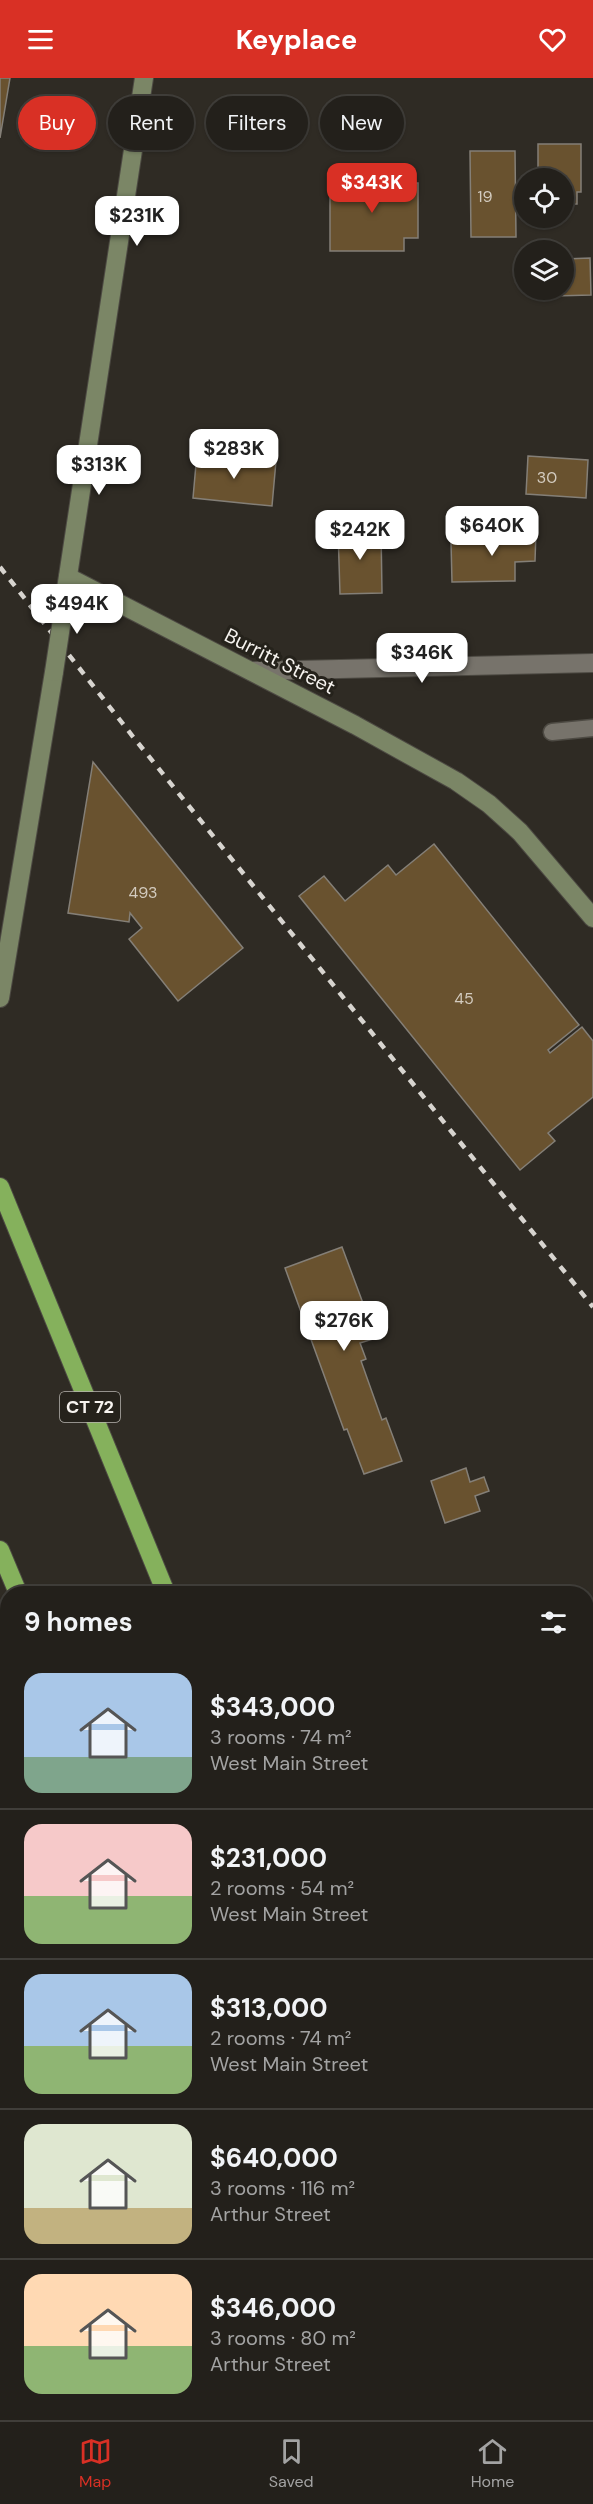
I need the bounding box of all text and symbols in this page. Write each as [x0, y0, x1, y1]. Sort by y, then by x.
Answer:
text: Keyplace [236, 22, 357, 57]
icon: menu [24, 23, 57, 56]
icon: heart [536, 23, 569, 56]
chip: Buy [18, 96, 96, 150]
chip: Rent [108, 96, 194, 150]
chip: Filters [206, 96, 308, 150]
chip: New [320, 96, 404, 150]
pin: $343K [330, 163, 414, 214]
map controls [514, 168, 574, 300]
button: locate [514, 168, 574, 228]
text: $343K [341, 169, 403, 195]
house number: 19 [477, 186, 493, 207]
pin: $231K [95, 196, 179, 247]
text: $231K [109, 202, 165, 228]
button: layers [514, 240, 574, 300]
pin: $283K [192, 429, 276, 480]
text: $283K [203, 435, 265, 461]
pin: $313K [57, 445, 141, 496]
text: $313K [71, 451, 127, 477]
house number: 30 [537, 467, 557, 488]
pin: $640K [450, 506, 534, 557]
pin: $242K [318, 510, 402, 561]
text: $640K [460, 512, 524, 538]
text: $242K [329, 516, 391, 542]
pin: $494K [35, 584, 119, 635]
text: $494K [45, 590, 109, 616]
street label: Burritt Street [220, 622, 340, 700]
pin: $346K [380, 633, 464, 684]
text: $346K [391, 639, 453, 665]
house number: 493 [129, 882, 157, 903]
house number: 45 [454, 988, 474, 1009]
pin: $276K [302, 1301, 386, 1352]
text: $276K [314, 1307, 374, 1333]
road number: CT 72 [60, 1392, 120, 1422]
text: 9 homes [24, 1605, 133, 1639]
icon: filters [537, 1606, 570, 1639]
text: $343,000 [210, 1690, 335, 1724]
icon: home [72, 1697, 144, 1769]
text: 3 rooms · 74 m² [210, 1724, 352, 1750]
text: West Main Street [210, 1750, 368, 1776]
text: $231,000 [210, 1841, 327, 1875]
icon: home [72, 1848, 144, 1920]
text: 2 rooms · 54 m² [210, 1875, 354, 1901]
text: West Main Street [210, 1901, 368, 1927]
text: $313,000 [210, 1991, 328, 2025]
icon: home [72, 1998, 144, 2070]
text: 2 rooms · 74 m² [210, 2025, 351, 2051]
text: West Main Street [210, 2051, 368, 2077]
text: $640,000 [210, 2141, 338, 2175]
icon: home [72, 2148, 144, 2220]
text: 3 rooms · 116 m² [210, 2175, 355, 2201]
text: Arthur Street [210, 2201, 331, 2227]
text: $346,000 [210, 2291, 336, 2325]
icon: home [72, 2298, 144, 2370]
text: 3 rooms · 80 m² [210, 2325, 356, 2351]
text: Arthur Street [210, 2351, 331, 2377]
tab: Map [79, 2435, 112, 2492]
tab: Saved [269, 2435, 314, 2492]
tab: Home [471, 2435, 514, 2492]

